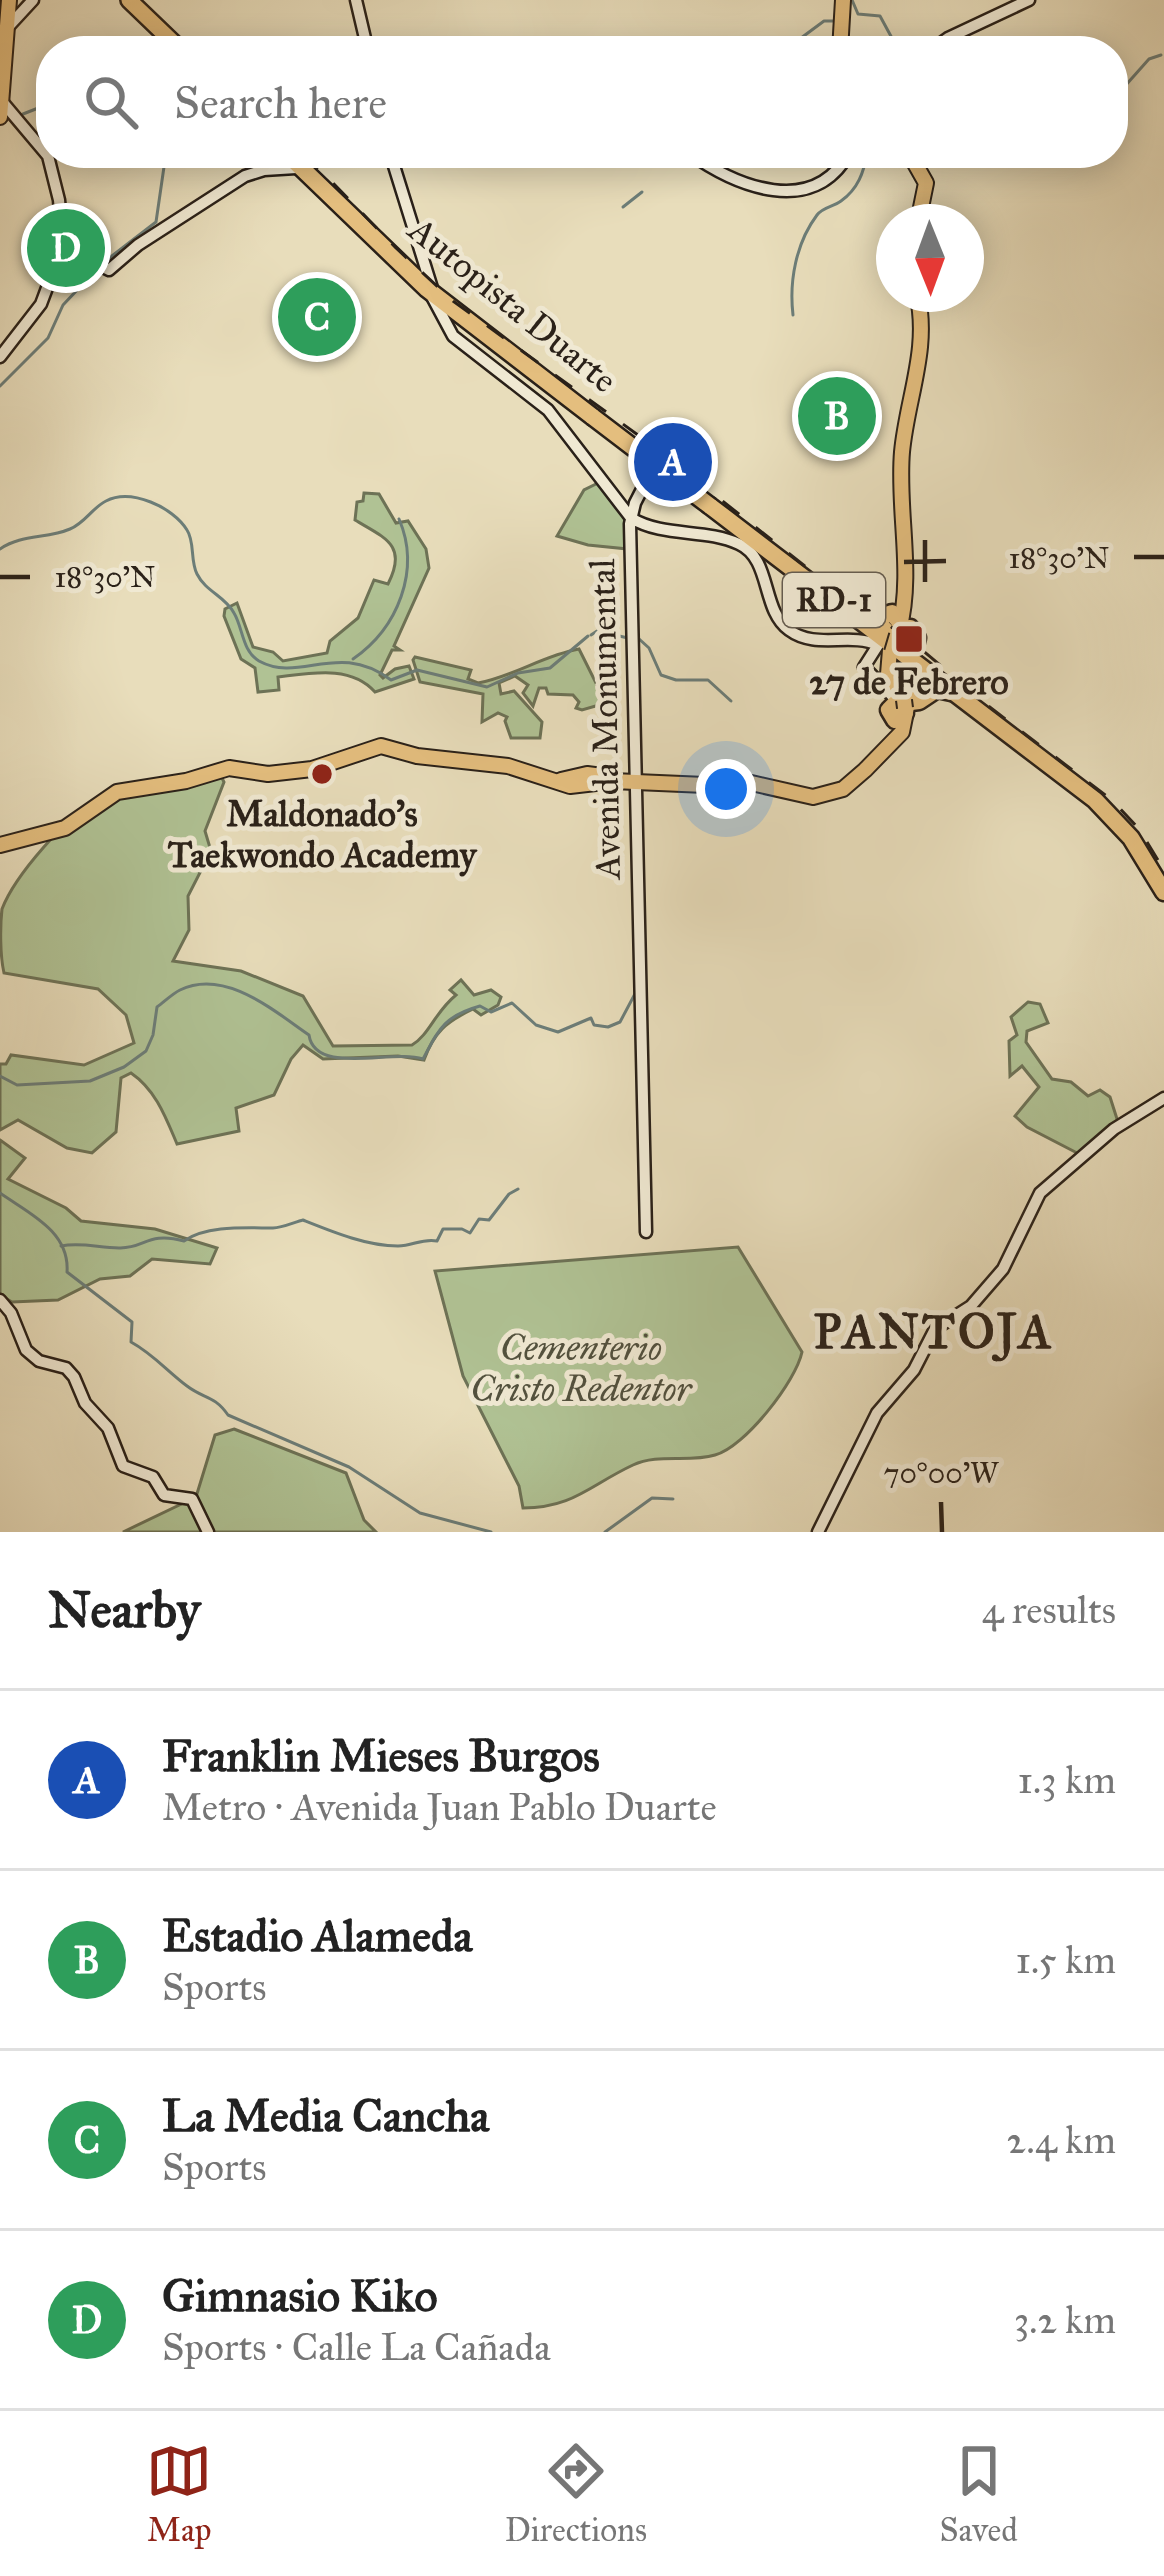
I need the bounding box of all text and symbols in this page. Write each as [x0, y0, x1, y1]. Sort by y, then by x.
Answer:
search box [36, 36, 1128, 168]
icon: search [78, 69, 144, 135]
text: Search here [174, 75, 387, 130]
pin: D [27, 203, 105, 293]
north arrow [876, 204, 984, 312]
street label: Autopista Duarte [399, 206, 626, 402]
pin: C [278, 272, 356, 362]
pin: B [798, 371, 876, 461]
pin: A [634, 417, 712, 507]
text: 18°30'N [1008, 540, 1110, 576]
street label: Avenida Monumental [580, 558, 630, 882]
text: 18°30'N [54, 559, 156, 595]
road number: RD-1 [783, 573, 885, 627]
marker: 27 de Febrero [893, 623, 925, 655]
place label: 27 de Febrero [809, 660, 1009, 704]
your location [696, 759, 756, 819]
marker: Maldonado's Taekwondo Academy [309, 761, 335, 787]
place label: Maldonado's Taekwondo Academy [168, 792, 477, 877]
district label: PANTOJA [814, 1302, 1054, 1362]
park label: Cementerio Cristo Redentor [471, 1326, 693, 1411]
text: 70°00'W [883, 1455, 1000, 1491]
text: Nearby [48, 1579, 200, 1641]
text: 4 results [982, 1586, 1116, 1634]
text: Franklin Mieses Burgos [162, 1728, 600, 1783]
text: A [74, 1756, 100, 1804]
text: 1.3 km [1018, 1756, 1116, 1804]
text: Metro · Avenida Juan Pablo Duarte [162, 1783, 717, 1831]
text: Estadio Alameda [162, 1908, 473, 1963]
text: B [74, 1936, 100, 1984]
text: 1.5 km [1016, 1936, 1116, 1984]
text: Sports [162, 1963, 266, 2011]
text: La Media Cancha [162, 2088, 489, 2143]
text: C [74, 2116, 100, 2164]
text: 2.4 km [1007, 2116, 1116, 2164]
text: Sports [162, 2143, 266, 2191]
text: Gimnasio Kiko [162, 2268, 437, 2323]
text: D [72, 2296, 102, 2344]
text: 3.2 km [1014, 2296, 1116, 2344]
text: Sports · Calle La Cañada [162, 2323, 551, 2371]
tab: Map [146, 2438, 212, 2550]
tab: Directions [505, 2438, 647, 2550]
tab: Saved [939, 2438, 1018, 2550]

